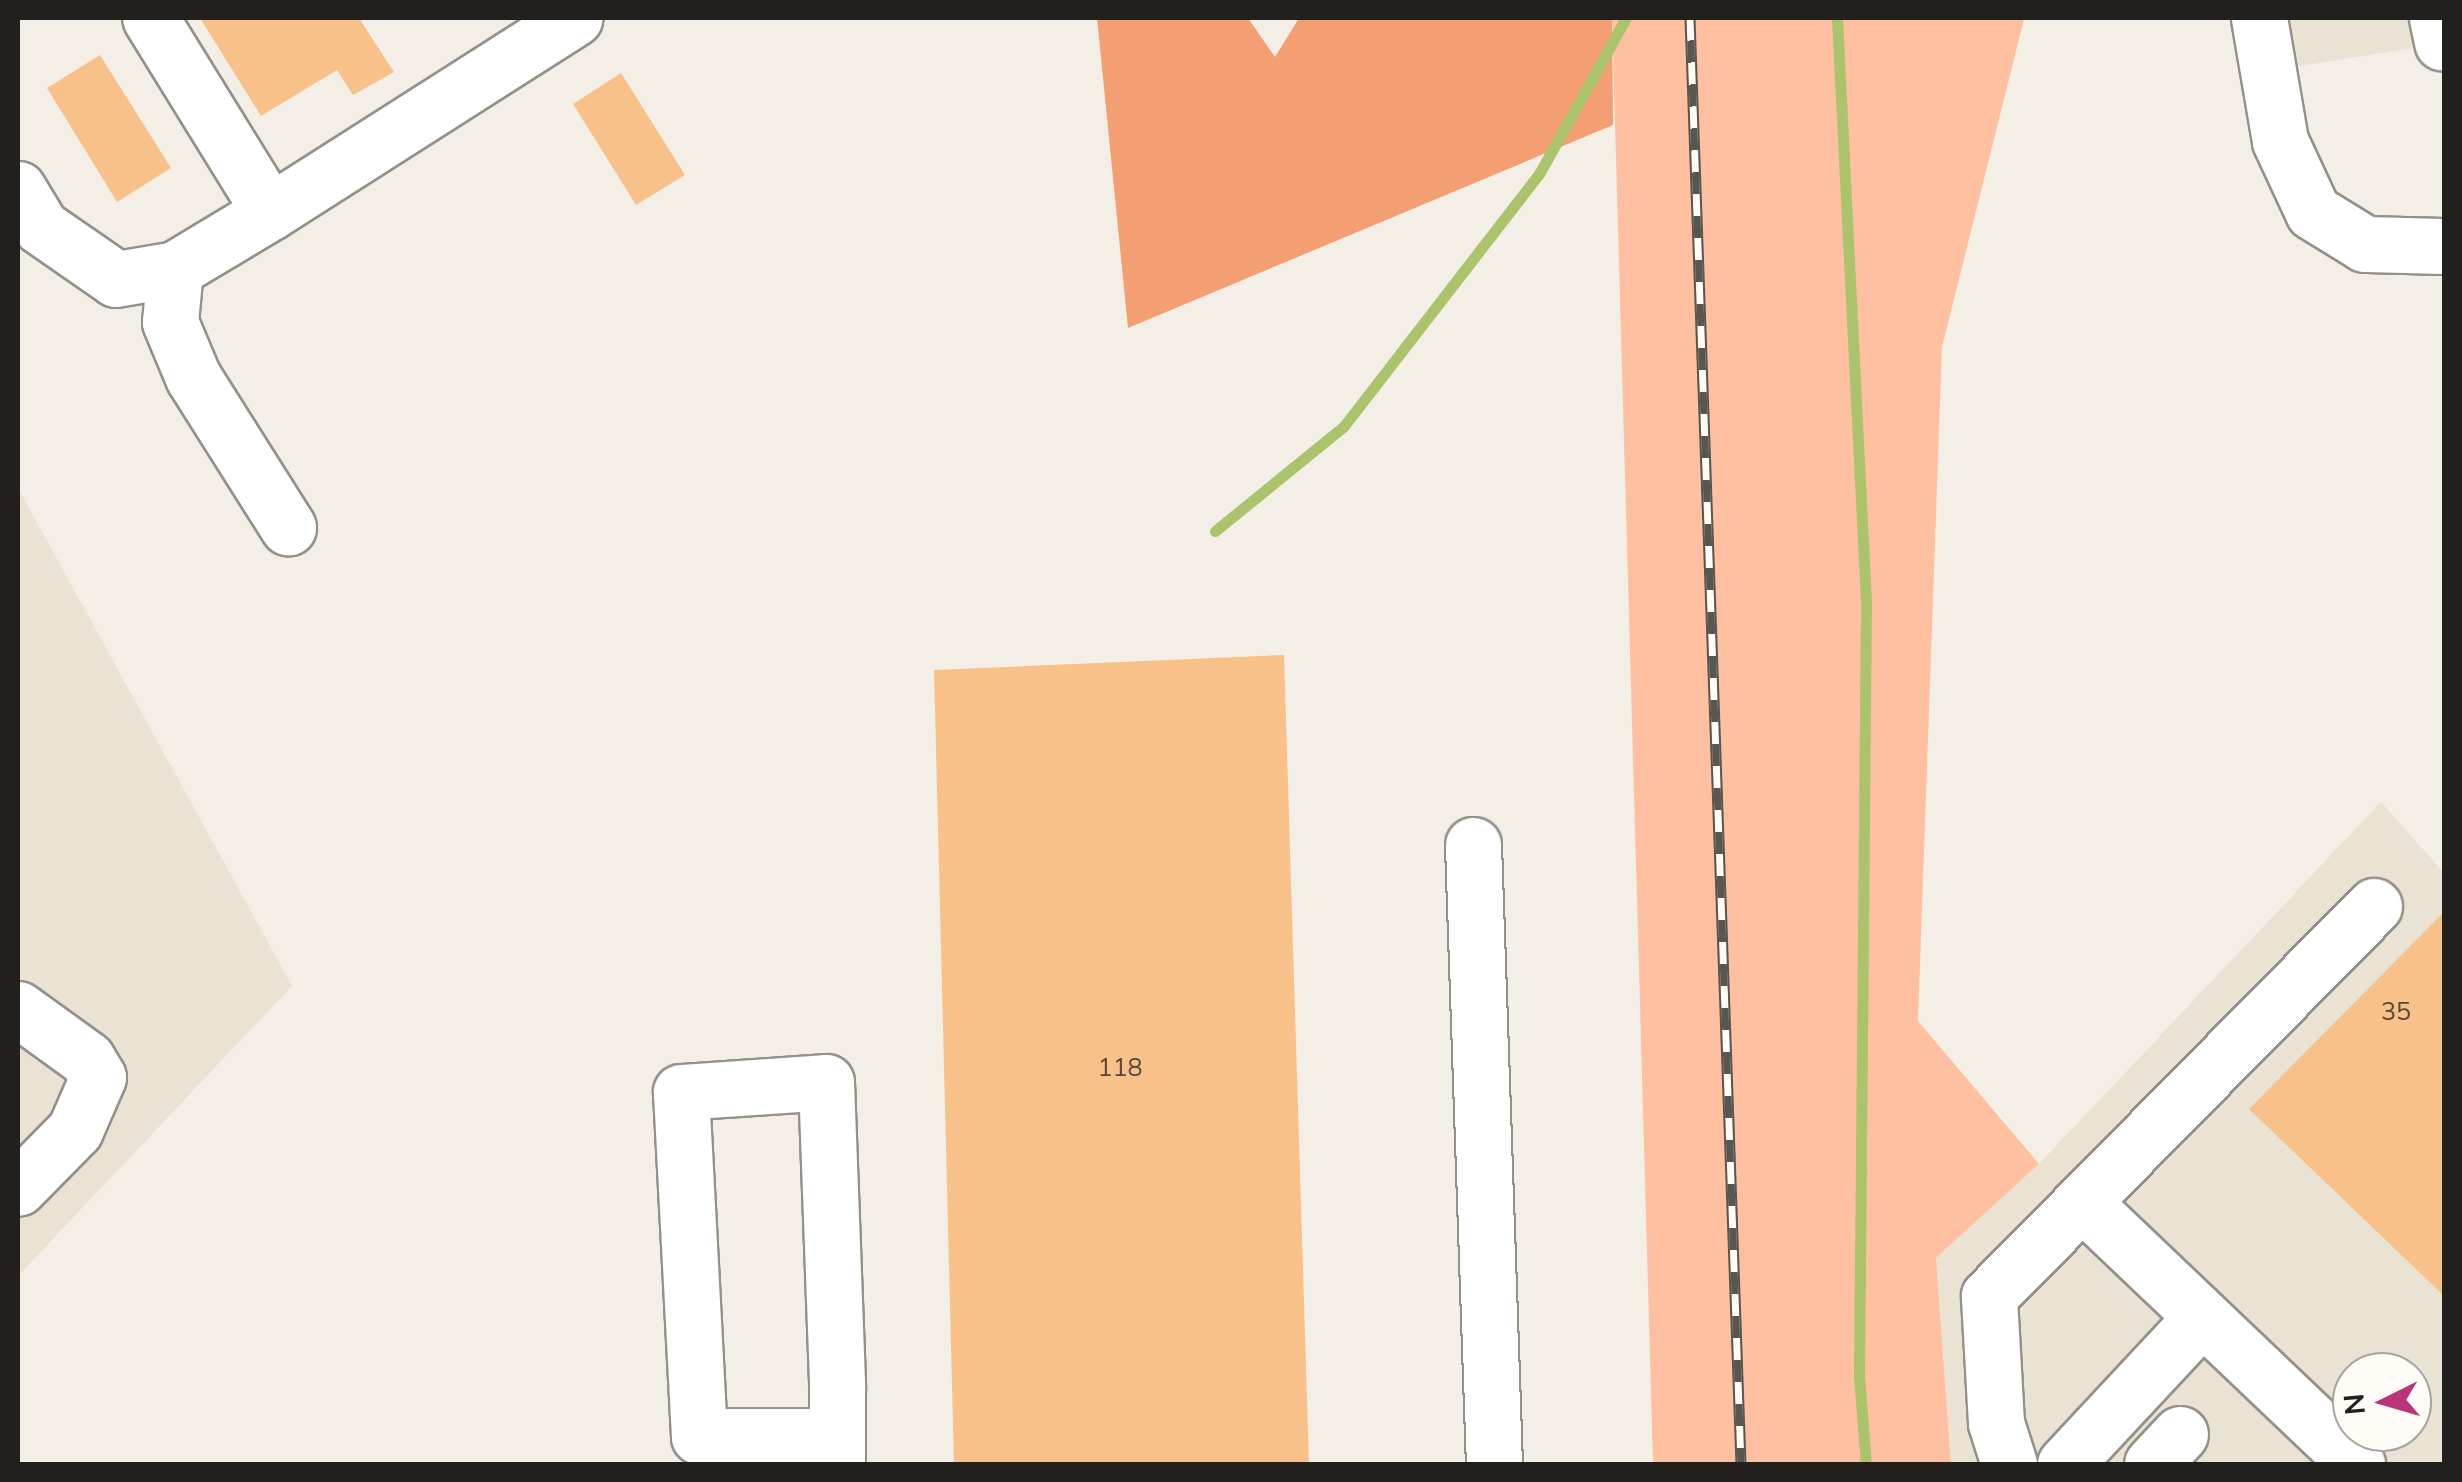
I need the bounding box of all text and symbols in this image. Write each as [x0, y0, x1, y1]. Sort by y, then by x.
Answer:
house number: 35 [2381, 996, 2411, 1026]
house number: 118 [1098, 1052, 1142, 1082]
north arrow [2332, 1352, 2432, 1452]
text: N [2335, 1392, 2372, 1417]

